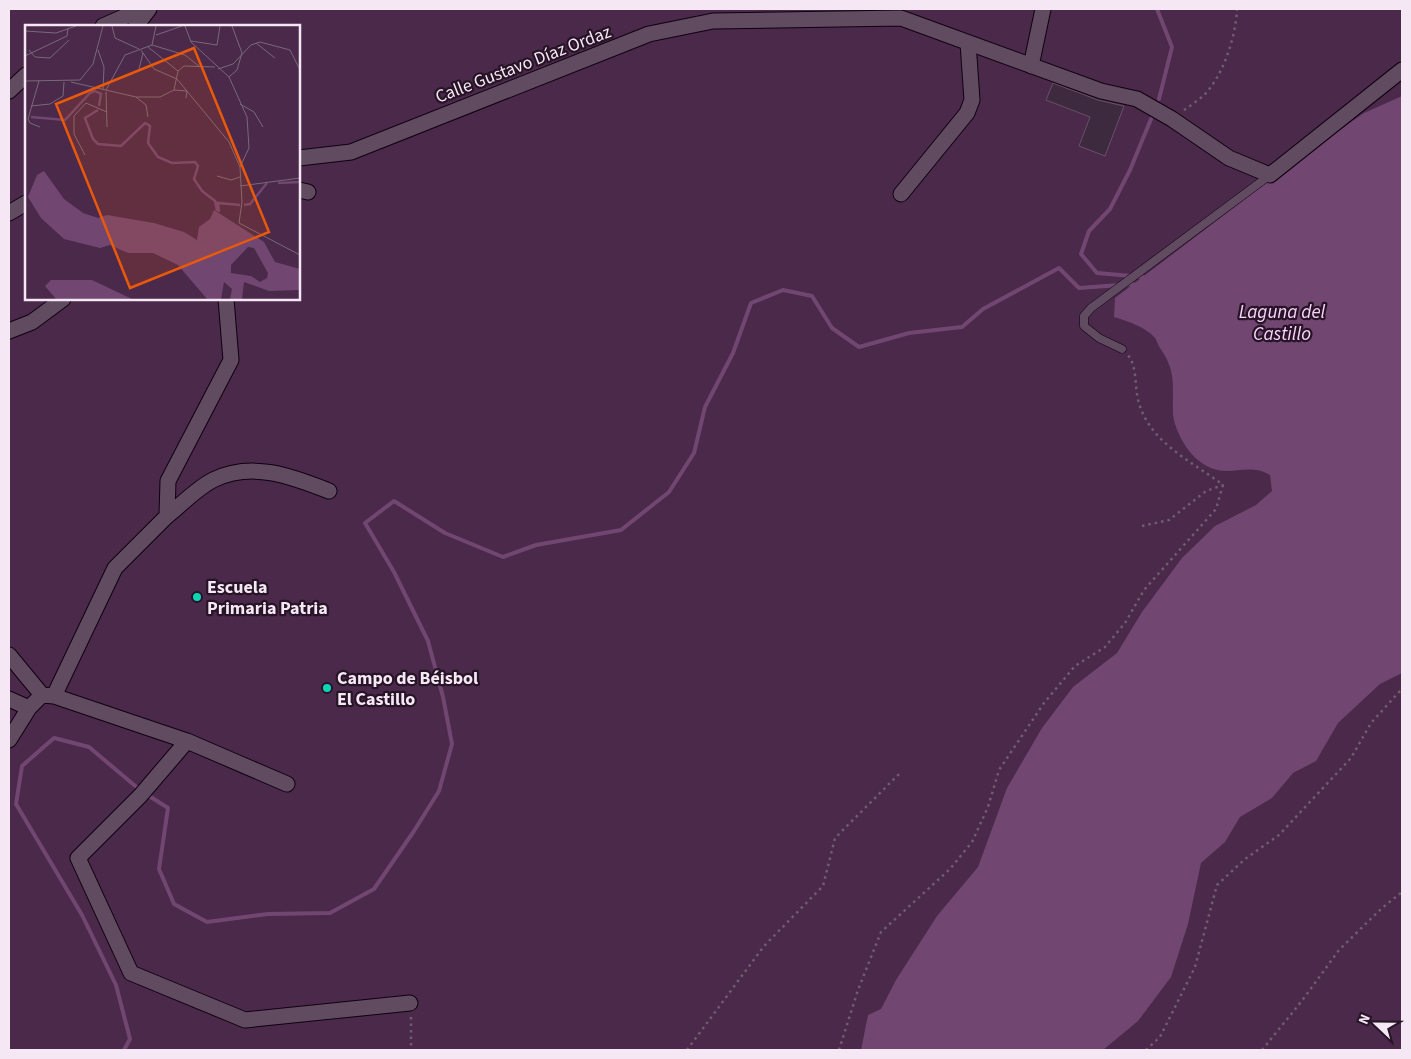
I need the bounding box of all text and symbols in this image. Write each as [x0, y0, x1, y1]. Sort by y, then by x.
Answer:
street label: Calle Gustavo Díaz Ordaz [432, 19, 615, 109]
inset map [25, 25, 300, 300]
water label: Laguna del Castillo [1239, 299, 1326, 348]
place label: Escuela Primaria Patria [207, 575, 328, 621]
marker: Escuela Primaria Patria [191, 591, 203, 603]
place label: Campo de Béisbol El Castillo [337, 666, 478, 712]
marker: Campo de Béisbol El Castillo [321, 682, 333, 694]
north arrow [1351, 999, 1401, 1049]
text: N [1354, 1011, 1376, 1028]

